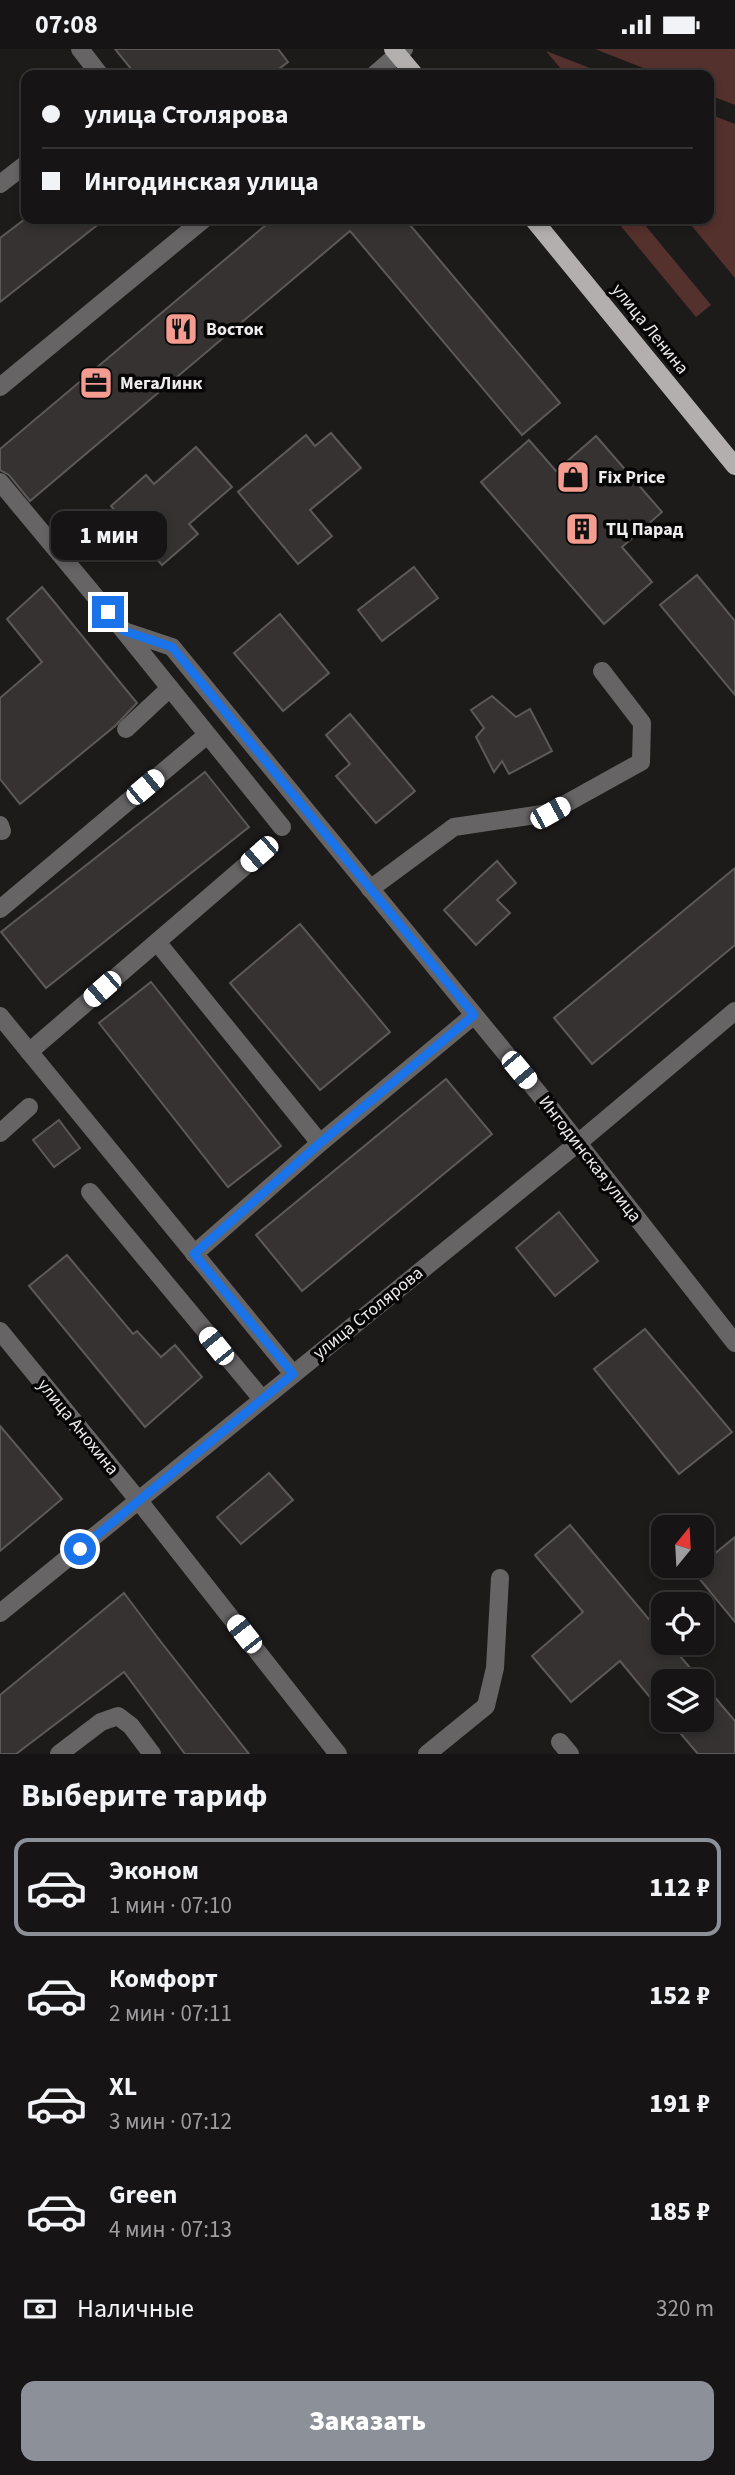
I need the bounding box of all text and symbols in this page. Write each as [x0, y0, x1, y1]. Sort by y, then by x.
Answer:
text: 07:08 [35, 6, 98, 43]
text: улица Столярова [84, 96, 289, 133]
text: Ингодинская улица [84, 163, 319, 200]
street label: улица Ленина [606, 278, 694, 380]
restaurant icon: Восток [162, 310, 200, 348]
place label: Восток [206, 317, 264, 342]
office icon: МегаЛинк [77, 364, 115, 402]
place label: МегаЛинк [120, 371, 202, 396]
shop icon: Fix Price [554, 458, 592, 496]
place label: Fix Price [598, 465, 665, 490]
building icon: ТЦ Парад [563, 510, 601, 548]
callout: 1 мин [50, 511, 166, 559]
place label: ТЦ Парад [606, 517, 684, 542]
text: 1 мин [79, 519, 139, 552]
route end [92, 596, 124, 628]
car [123, 765, 168, 809]
car [527, 794, 574, 832]
car [237, 832, 282, 876]
car [80, 967, 125, 1011]
car [498, 1047, 541, 1093]
street label: Ингодинская улица [533, 1091, 647, 1227]
street label: улица Столярова [308, 1261, 428, 1365]
car [195, 1323, 238, 1369]
street label: улица Анохина [31, 1373, 125, 1481]
north arrow [651, 1515, 714, 1579]
map controls [651, 1515, 714, 1732]
route start [64, 1533, 96, 1565]
button: locate [651, 1592, 714, 1655]
car [223, 1611, 266, 1657]
button: layers [651, 1669, 714, 1732]
text: Выберите тариф [21, 1773, 268, 1819]
text: Эконом [109, 1852, 199, 1889]
icon: car [25, 1856, 88, 1919]
text: 112 ₽ [649, 1869, 710, 1906]
text: 1 мин · 07:10 [109, 1889, 232, 1922]
text: Комфорт [109, 1960, 218, 1997]
icon: car [25, 1964, 88, 2027]
text: 152 ₽ [649, 1977, 710, 2014]
text: 2 мин · 07:11 [109, 1997, 232, 2030]
text: XL [109, 2068, 137, 2105]
icon: car [25, 2072, 88, 2135]
text: 191 ₽ [649, 2085, 710, 2122]
text: 3 мин · 07:12 [109, 2105, 232, 2138]
text: Green [109, 2176, 177, 2213]
icon: car [25, 2180, 88, 2243]
text: 185 ₽ [649, 2193, 710, 2230]
text: 4 мин · 07:13 [109, 2213, 232, 2246]
icon: cash [21, 2290, 59, 2328]
text: Наличные [77, 2290, 194, 2327]
text: 320 m [656, 2292, 714, 2325]
button: Заказать [21, 2381, 714, 2461]

